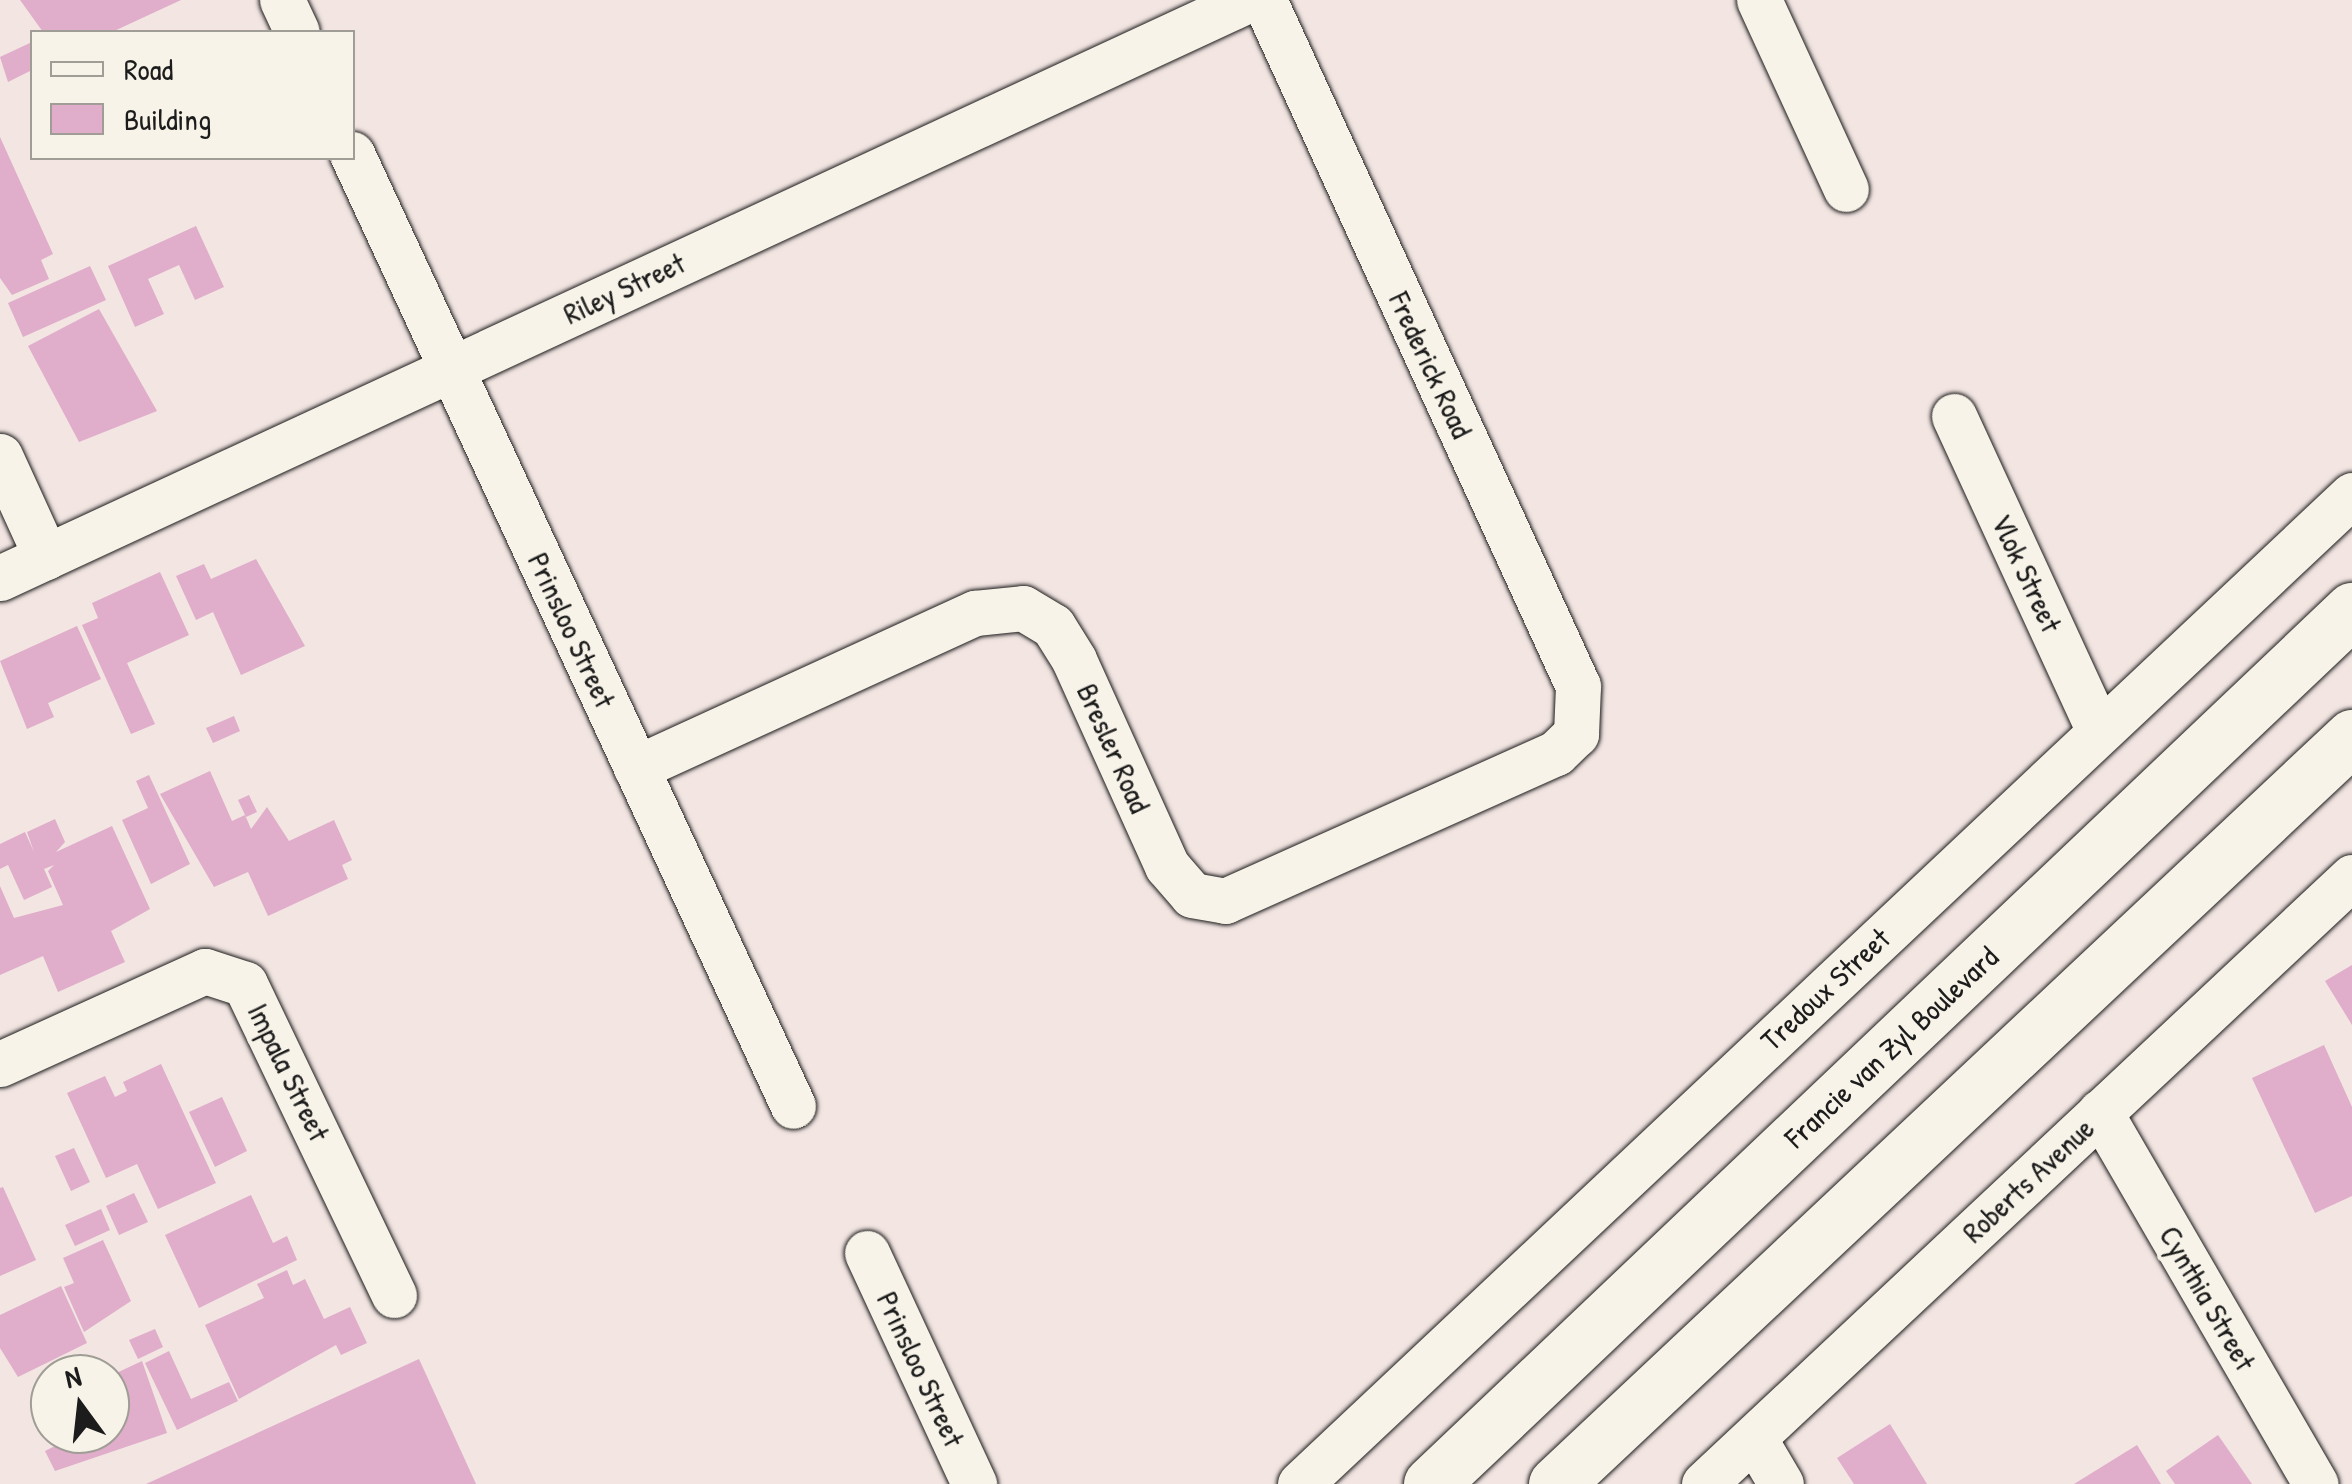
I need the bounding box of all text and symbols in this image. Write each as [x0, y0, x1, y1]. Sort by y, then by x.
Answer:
legend [30, 30, 355, 160]
text: Road [124, 49, 173, 89]
text: Building [124, 99, 211, 139]
street label: Riley Street [558, 244, 690, 332]
street label: Frederick Road [1382, 286, 1480, 444]
street label: Vlok Street [1984, 508, 2070, 638]
street label: Prinsloo Street [520, 547, 624, 713]
street label: Bresler Road [1070, 678, 1158, 818]
street label: Tredoux Street [1753, 920, 1897, 1058]
street label: Francie van Zyl Boulevard [1777, 939, 2005, 1155]
street label: Impala Street [240, 997, 338, 1147]
street label: Roberts Avenue [1955, 1110, 2101, 1250]
street label: Cynthia Street [2152, 1219, 2264, 1377]
street label: Prinsloo Street [869, 1286, 973, 1452]
north arrow [30, 1354, 130, 1454]
text: N [61, 1357, 85, 1397]

